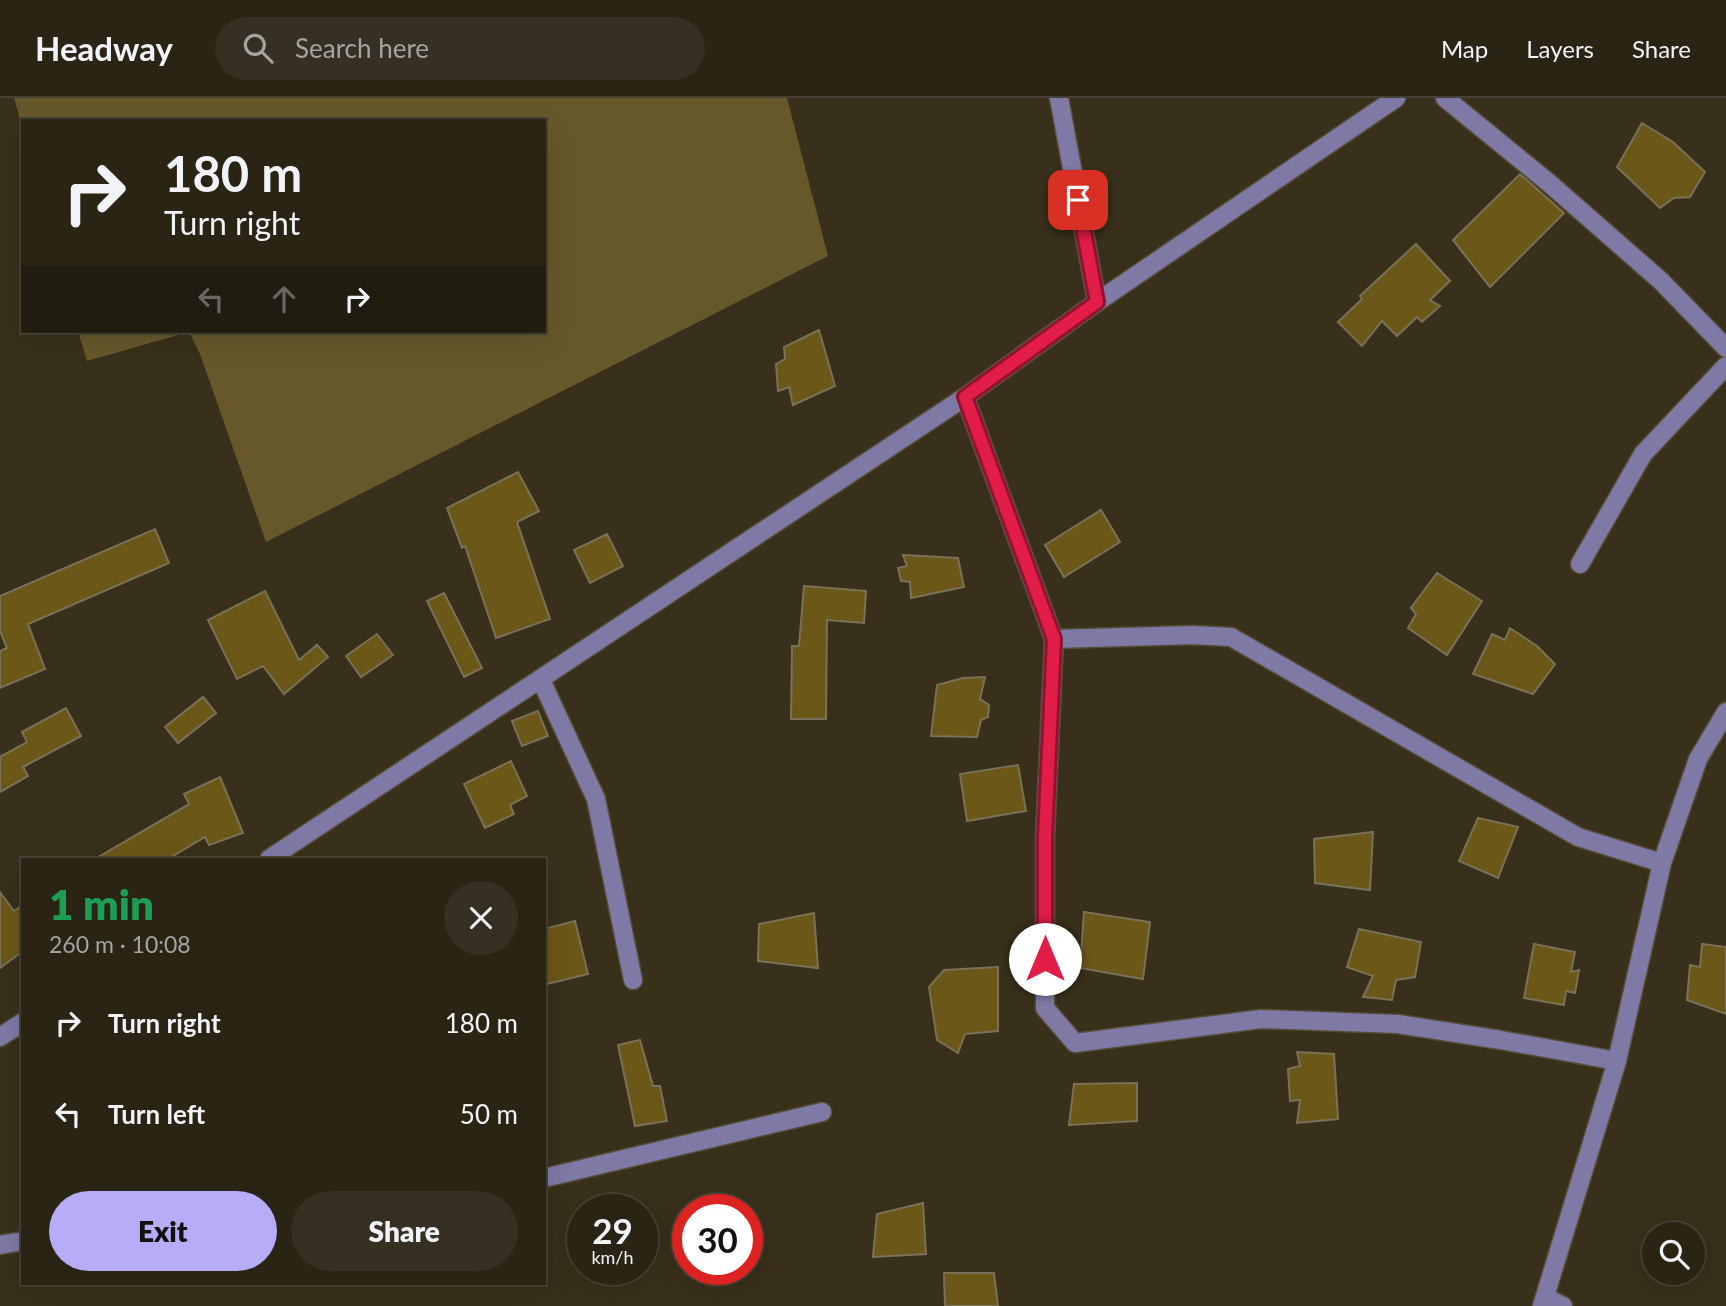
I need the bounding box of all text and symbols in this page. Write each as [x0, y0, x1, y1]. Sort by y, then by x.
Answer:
search box [215, 17, 705, 80]
text: Headway [35, 28, 173, 68]
icon: search [239, 29, 277, 67]
text: Search here [295, 32, 429, 64]
text: Map [1441, 34, 1488, 63]
text: Layers [1526, 34, 1594, 63]
text: Share [1632, 34, 1691, 63]
text: 180 m [164, 144, 302, 202]
icon: right [49, 147, 140, 238]
pin [1048, 170, 1108, 230]
icon: arrive [1059, 181, 1097, 219]
text: Turn right [164, 203, 300, 242]
icon: left [192, 280, 230, 318]
icon: ahead [265, 280, 303, 318]
icon: right [338, 280, 376, 318]
text: 1 min [49, 879, 154, 929]
button: close [444, 881, 518, 955]
position arrow [1008, 922, 1082, 996]
text: 260 m · 10:08 [49, 930, 191, 958]
icon: right [49, 1004, 87, 1042]
text: Turn right [108, 1007, 221, 1039]
text: 180 m [445, 1007, 518, 1039]
icon: left [49, 1095, 87, 1133]
text: Turn left [108, 1098, 205, 1130]
text: 50 m [460, 1098, 518, 1130]
button: Exit [49, 1191, 277, 1271]
button: Share [291, 1191, 518, 1271]
speed limit sign: 30 [672, 1194, 763, 1285]
text: 29 [592, 1209, 633, 1251]
map controls [1642, 1222, 1705, 1285]
button: search [1642, 1222, 1705, 1285]
text: km/h [591, 1246, 634, 1268]

